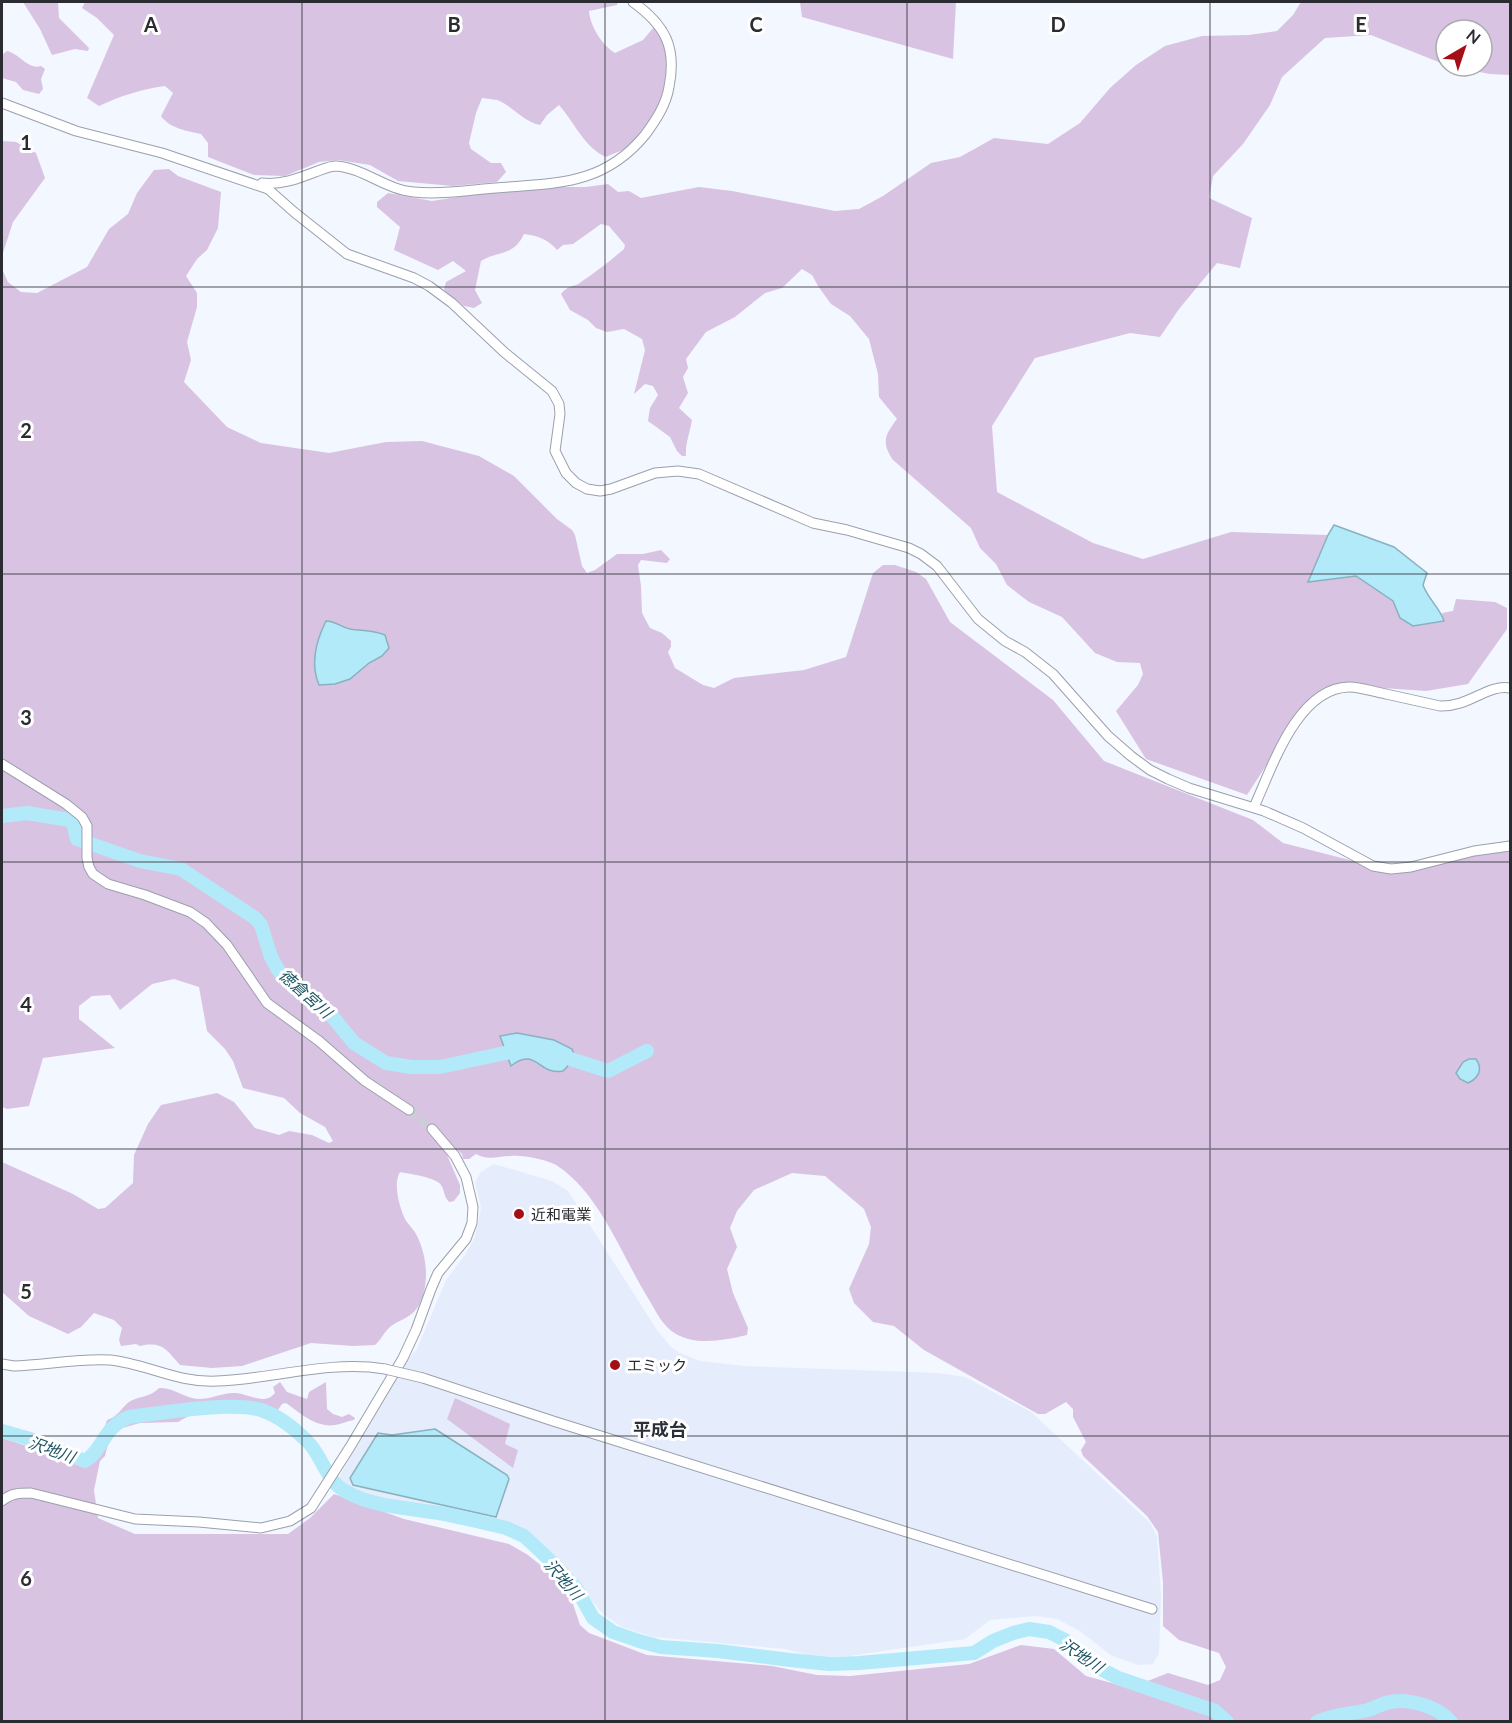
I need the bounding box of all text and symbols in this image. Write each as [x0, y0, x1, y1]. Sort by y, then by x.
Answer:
text: A [143, 12, 158, 36]
text: B [447, 12, 461, 36]
text: C [749, 12, 763, 36]
text: D [1050, 12, 1066, 36]
text: E [1355, 12, 1367, 36]
north arrow [1434, 18, 1494, 78]
text: N [1463, 25, 1485, 47]
text: 1 [20, 130, 32, 154]
text: 2 [20, 418, 32, 442]
text: 3 [20, 705, 32, 729]
water label: 徳倉宮川 [276, 965, 338, 1023]
text: 4 [20, 992, 32, 1016]
place label: 近和電業 [531, 1205, 591, 1223]
marker: 近和電業 [512, 1207, 526, 1221]
text: 5 [20, 1279, 32, 1303]
place label: エミック [627, 1356, 687, 1374]
marker: エミック [608, 1358, 622, 1372]
district label: 平成台 [633, 1418, 687, 1440]
water label: 沢地川 [26, 1432, 80, 1467]
water label: 沢地川 [541, 1555, 588, 1605]
text: 6 [20, 1566, 32, 1590]
water label: 沢地川 [1057, 1634, 1109, 1677]

